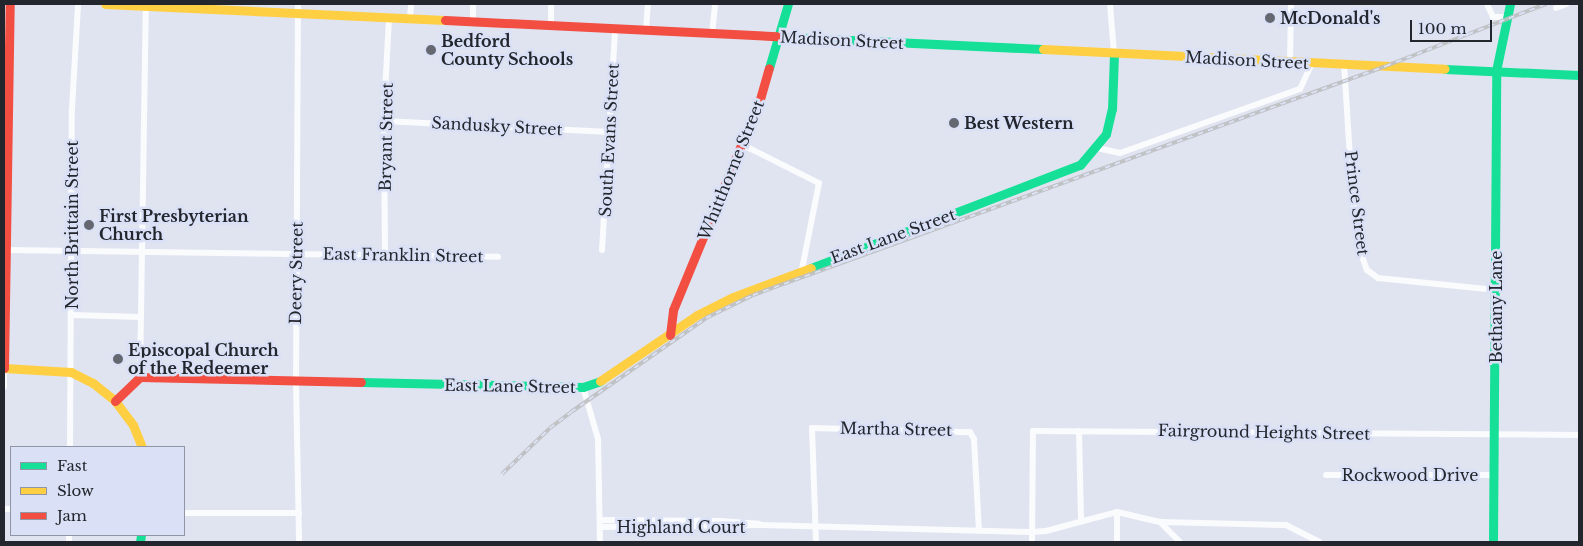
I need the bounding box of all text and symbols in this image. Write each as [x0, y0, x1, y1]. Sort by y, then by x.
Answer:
place label: McDonald's [1280, 8, 1381, 28]
scale bar [1413, 10, 1496, 42]
marker: McDonald's [1264, 12, 1276, 24]
text: 100 m [1418, 19, 1467, 38]
street label: Madison Street [780, 27, 904, 53]
place label: Bedford County Schools [441, 31, 574, 69]
marker: Bedford County Schools [425, 44, 437, 56]
street label: Madison Street [1185, 47, 1309, 73]
street label: South Evans Street [595, 63, 623, 217]
street label: Bryant Street [375, 83, 397, 191]
street label: Whitthorne Street [694, 97, 768, 243]
street label: Sandusky Street [431, 113, 563, 139]
place label: Best Western [964, 113, 1074, 133]
marker: Best Western [948, 117, 960, 129]
street label: North Brittain Street [62, 140, 82, 310]
street label: Prince Street [1341, 149, 1373, 257]
street label: East Lane Street [828, 204, 958, 268]
place label: First Presbyterian Church [99, 206, 249, 244]
marker: First Presbyterian Church [83, 219, 95, 231]
street label: Deery Street [286, 221, 306, 325]
street label: East Franklin Street [322, 244, 484, 266]
street label: Bethany Lane [1486, 250, 1506, 364]
place label: Episcopal Church of the Redeemer [128, 340, 279, 378]
marker: Episcopal Church of the Redeemer [112, 353, 124, 365]
street label: East Lane Street [444, 375, 576, 397]
street label: Martha Street [840, 418, 952, 440]
street label: Fairground Heights Street [1158, 421, 1370, 443]
legend [10, 446, 185, 536]
text: Fast [57, 456, 87, 475]
street label: Rockwood Drive [1342, 465, 1478, 485]
text: Slow [57, 481, 94, 500]
text: Jam [57, 506, 87, 525]
street label: Highland Court [616, 517, 746, 537]

